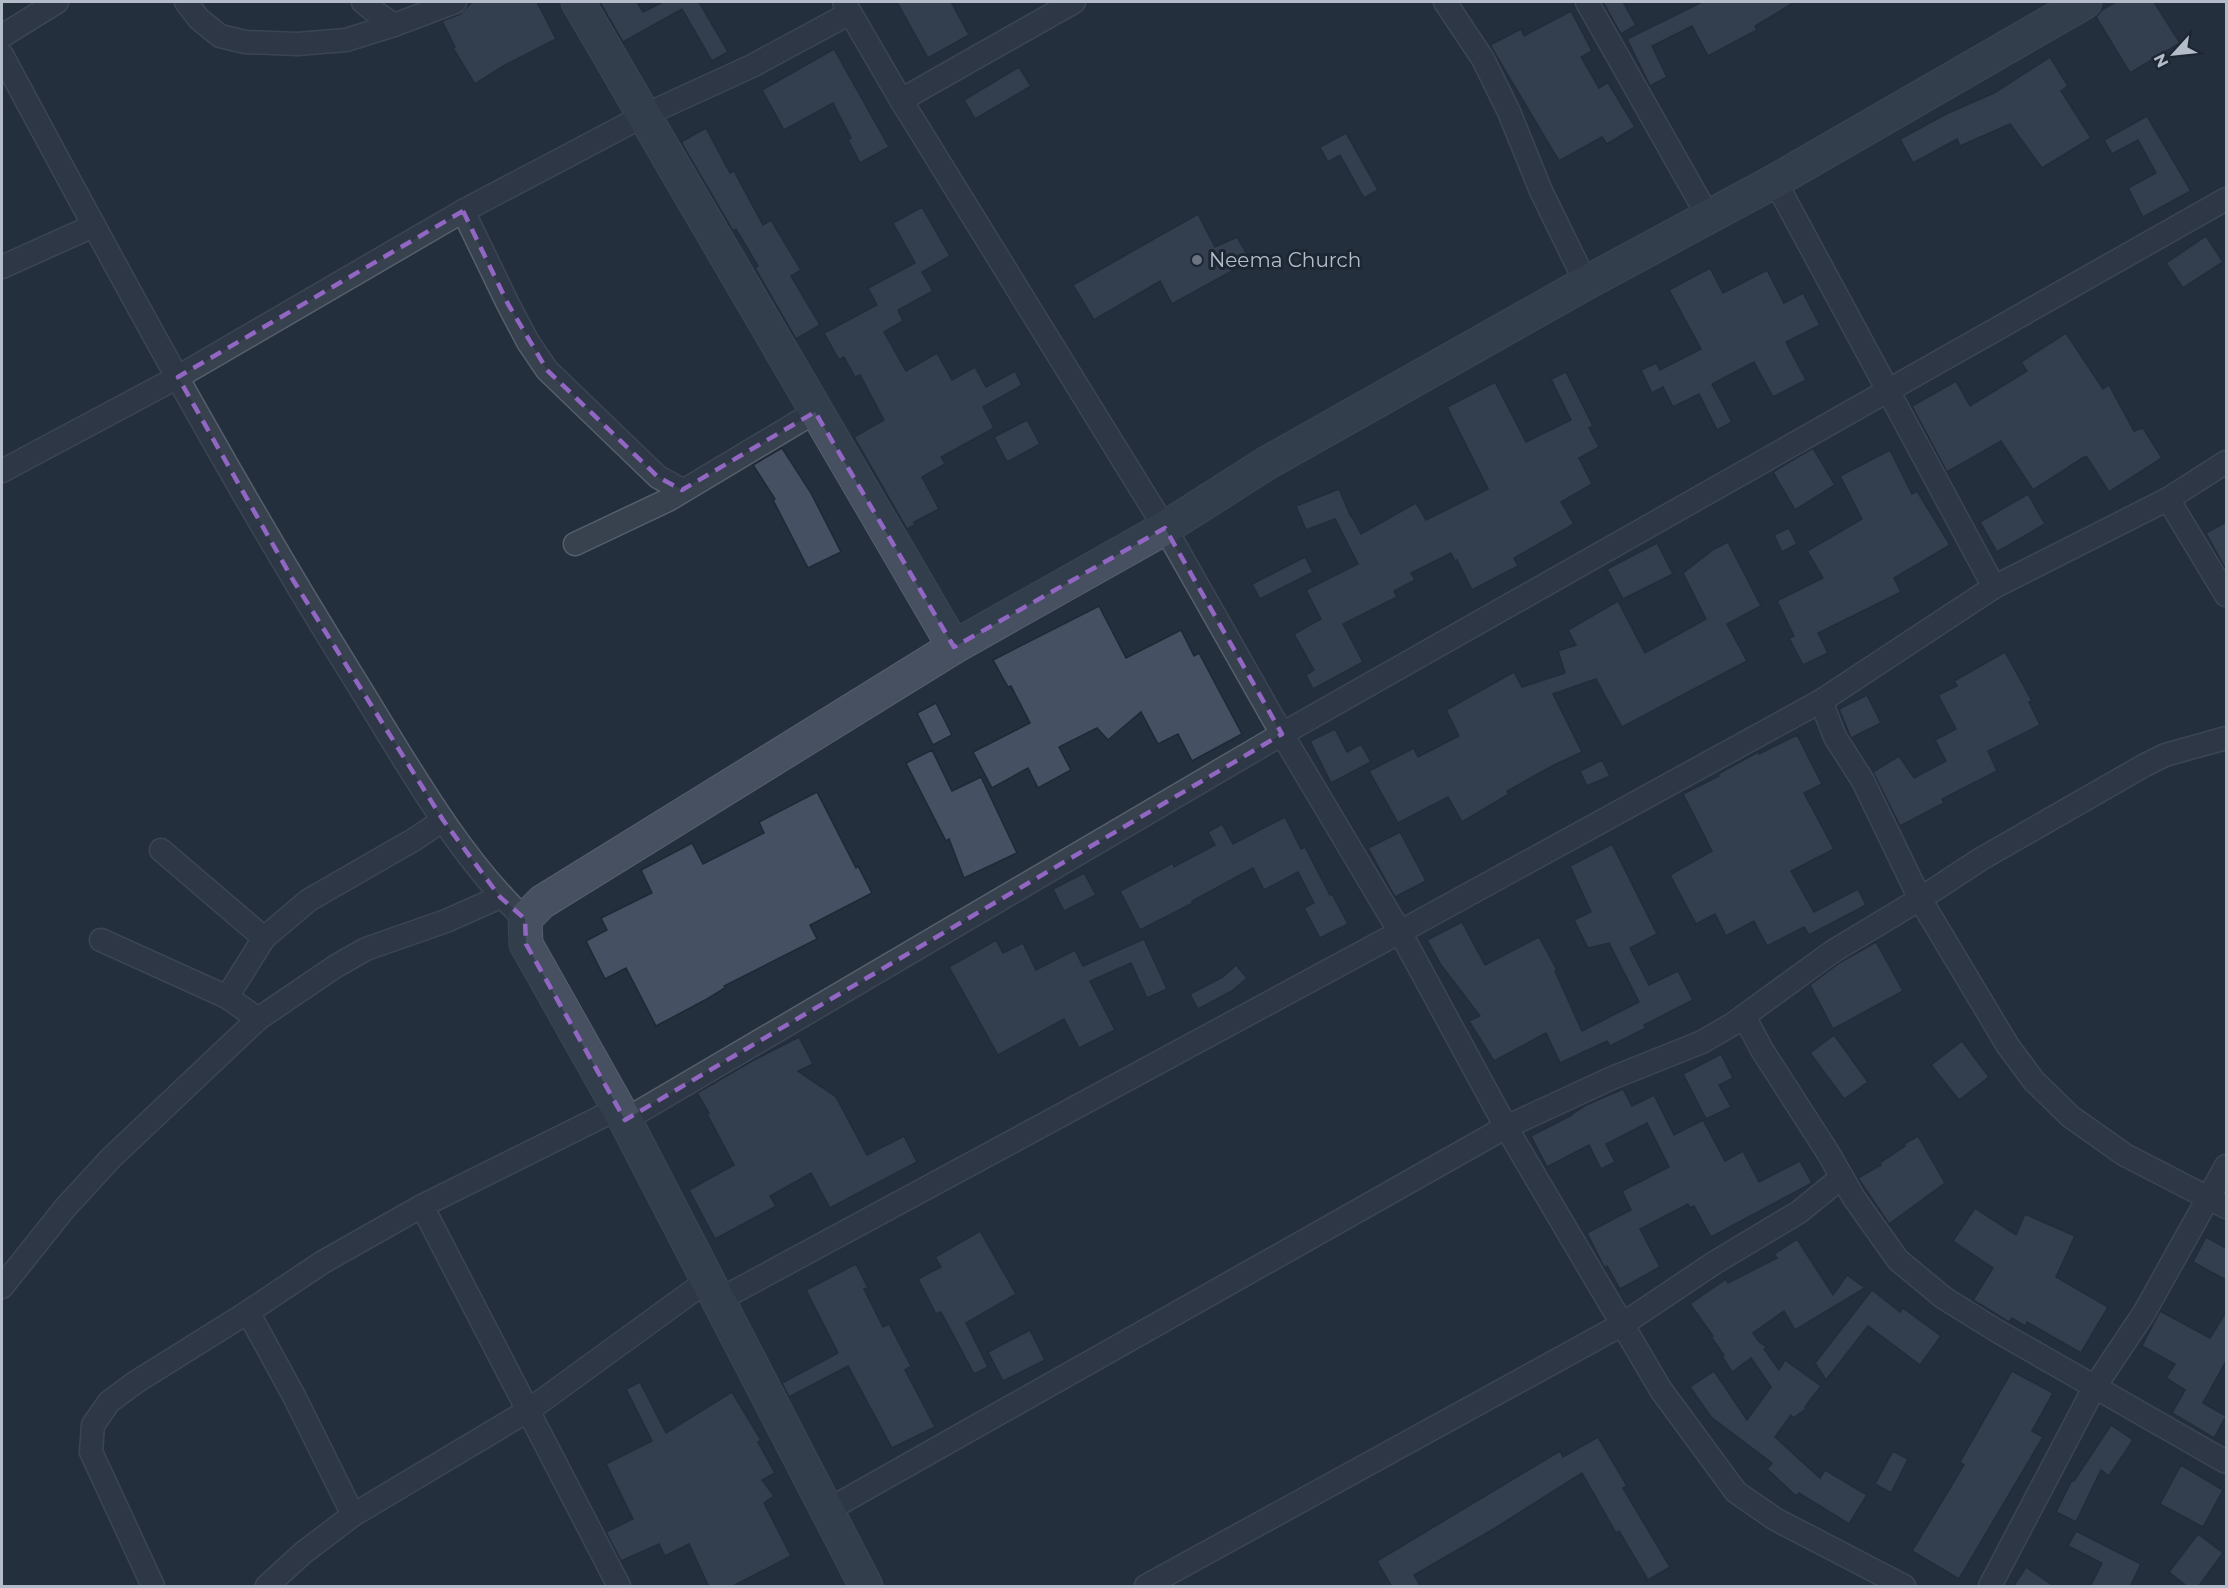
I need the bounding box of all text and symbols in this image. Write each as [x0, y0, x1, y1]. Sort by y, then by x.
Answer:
north arrow [2144, 24, 2204, 84]
text: N [2150, 51, 2172, 71]
place label: Neema Church [1209, 248, 1361, 272]
marker: Neema Church [1190, 253, 1204, 267]

